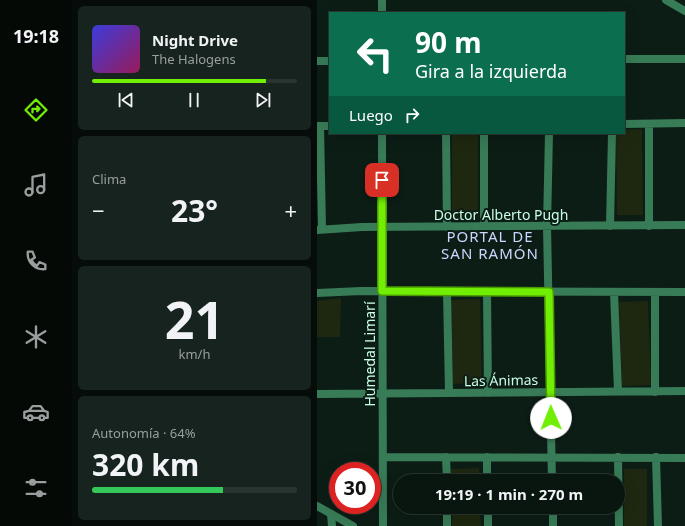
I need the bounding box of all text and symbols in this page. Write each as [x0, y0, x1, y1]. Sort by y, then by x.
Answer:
text: 90 m [415, 23, 482, 61]
text: 19:18 [13, 24, 59, 48]
icon: left [349, 28, 401, 80]
text: Night Drive [152, 30, 238, 50]
text: The Halogens [152, 50, 236, 68]
text: Gira a la izquierda [415, 59, 567, 83]
icon: previous [115, 89, 137, 111]
icon: pause [183, 89, 205, 111]
icon: next [252, 89, 274, 111]
icon: directions [22, 96, 50, 124]
icon: right [401, 104, 423, 126]
text: Luego [349, 105, 393, 125]
pin [365, 163, 399, 197]
icon: arrive [371, 169, 393, 191]
text: Clima [92, 170, 126, 188]
icon: music [22, 171, 50, 199]
text: 23° [171, 190, 218, 231]
text: − [92, 195, 105, 225]
text: + [284, 195, 297, 225]
street label: Doctor Alberto Pugh [434, 205, 568, 224]
district label: PORTAL DE SAN RAMÓN [441, 226, 539, 263]
icon: phone [22, 247, 50, 275]
text: 21 [165, 283, 224, 354]
street label: Humedal Limarí [360, 301, 379, 407]
icon: climate [22, 323, 50, 351]
text: km/h [179, 345, 210, 363]
street label: Las Ánimas [464, 370, 539, 390]
position arrow [530, 397, 572, 439]
icon: car [22, 398, 50, 426]
text: Autonomía · 64% [92, 424, 196, 442]
text: 320 km [92, 444, 199, 485]
speed limit sign: 30 [329, 462, 381, 514]
icon: filters [22, 474, 50, 502]
text: 19:19 · 1 min · 270 m [435, 484, 583, 504]

